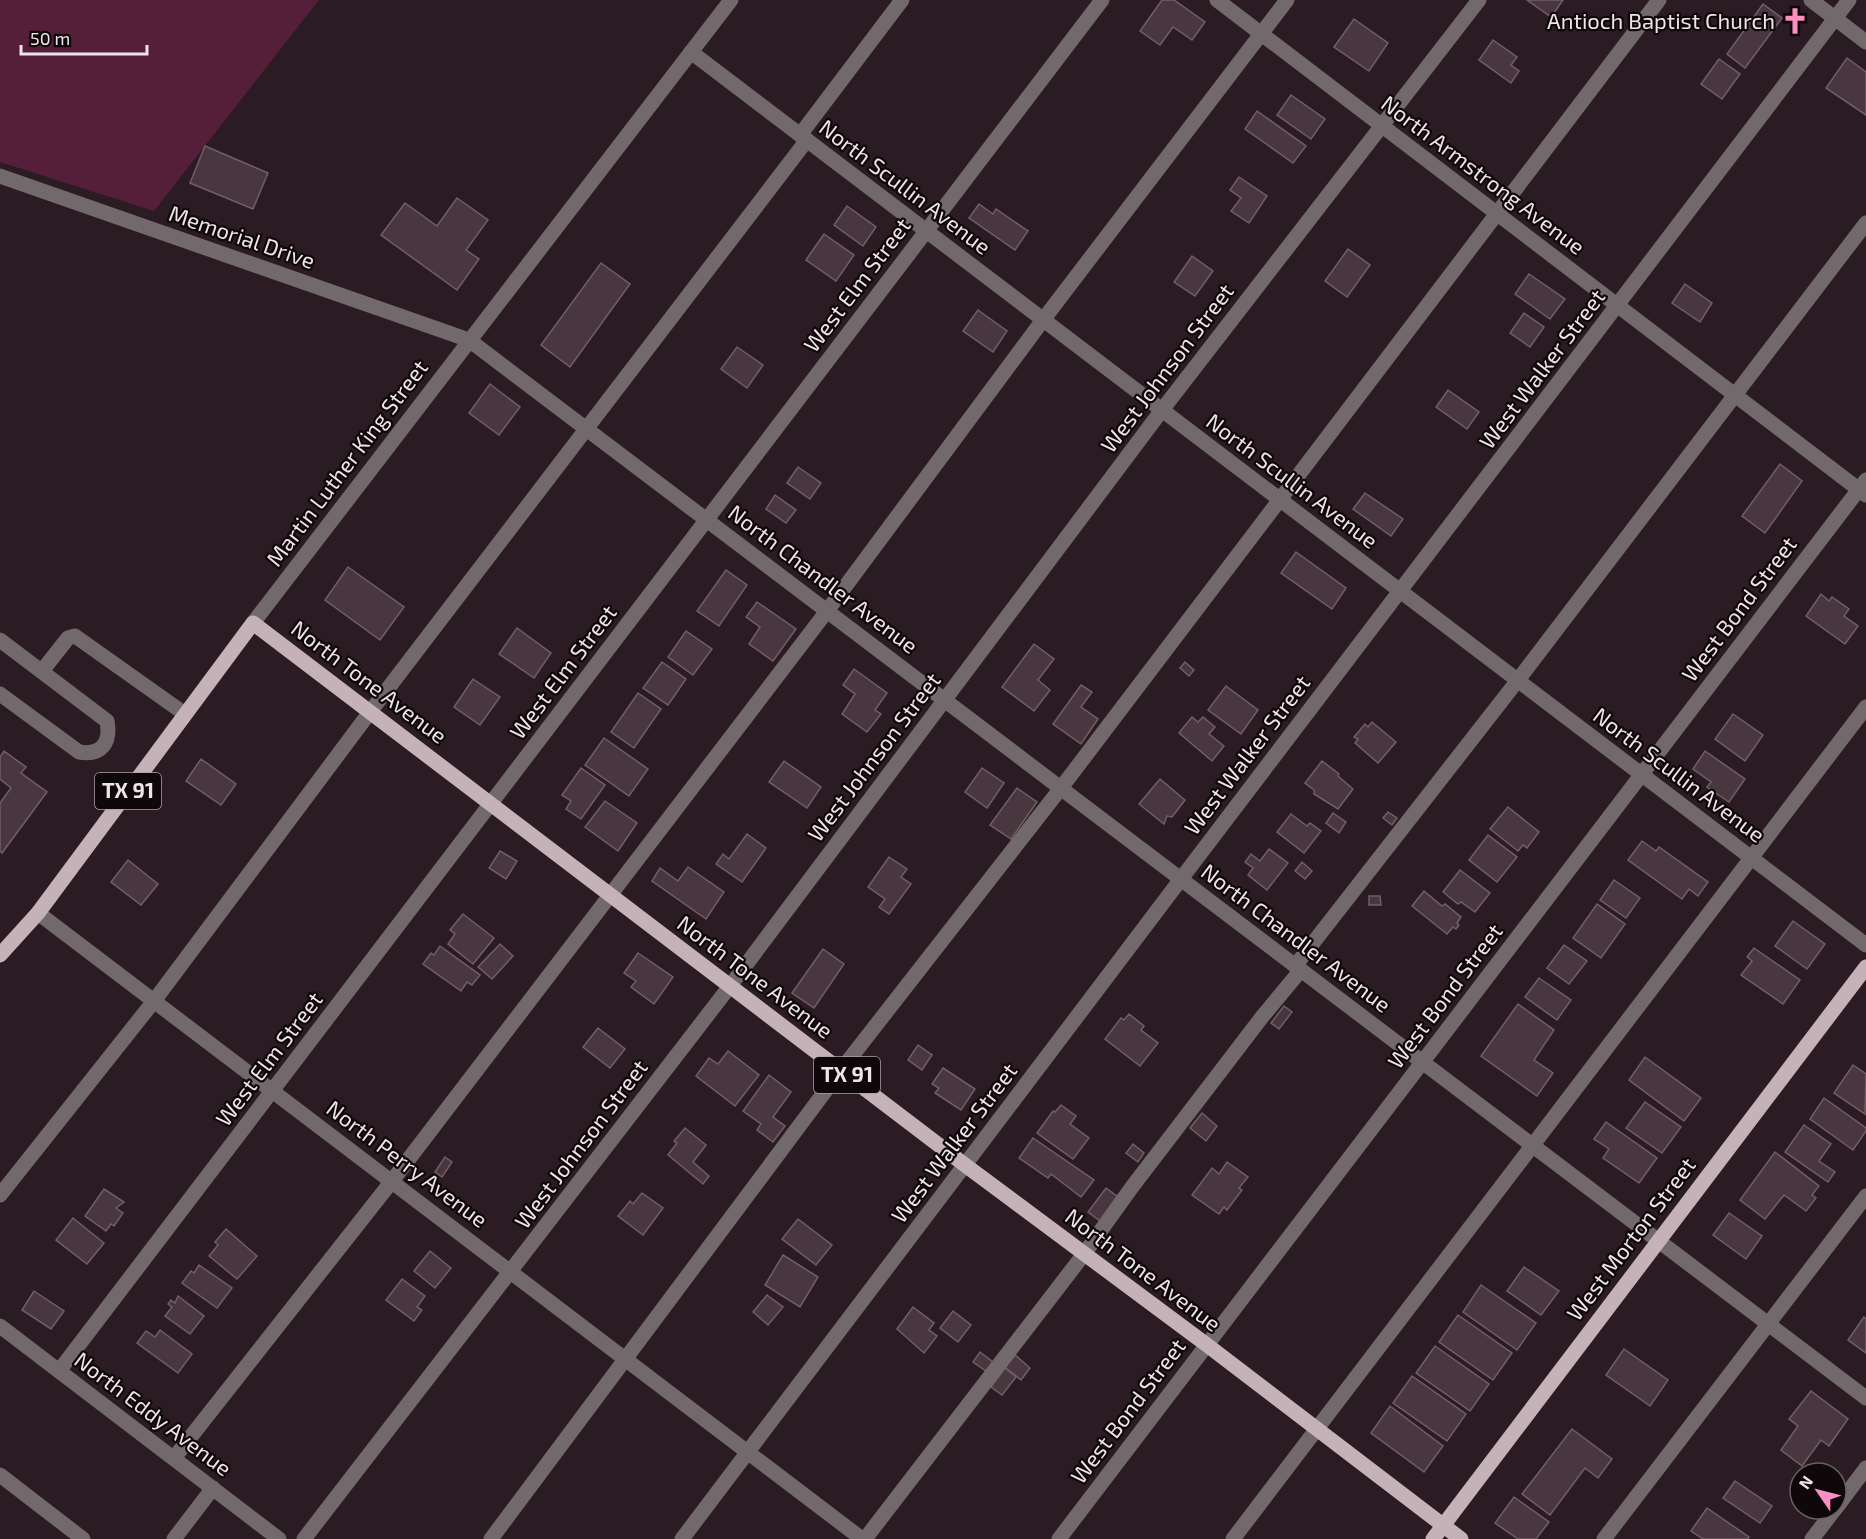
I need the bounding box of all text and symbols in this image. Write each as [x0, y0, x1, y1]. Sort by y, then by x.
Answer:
church icon: Antioch Baptist Church [1780, 6, 1810, 36]
place label: Antioch Baptist Church [1547, 7, 1775, 33]
scale bar [21, 18, 147, 56]
text: 50 m [30, 27, 70, 49]
street label: North Armstrong Avenue [1377, 89, 1590, 259]
street label: North Scullin Avenue [815, 113, 996, 259]
street label: Memorial Drive [166, 199, 319, 273]
street label: West Elm Street [797, 212, 915, 356]
street label: West Johnson Street [1094, 278, 1238, 457]
street label: West Walker Street [1473, 284, 1610, 453]
street label: Martin Luther King Street [260, 354, 432, 571]
street label: North Scullin Avenue [1202, 407, 1383, 553]
street label: North Chandler Avenue [724, 498, 923, 658]
street label: West Bond Street [1675, 531, 1801, 686]
street label: West Elm Street [503, 599, 621, 743]
street label: North Tone Avenue [287, 614, 452, 748]
street label: West Johnson Street [801, 667, 945, 846]
street label: West Walker Street [1178, 670, 1315, 839]
street label: North Scullin Avenue [1589, 701, 1770, 847]
road number: TX 91 [95, 773, 161, 809]
street label: North Chandler Avenue [1197, 857, 1396, 1017]
street label: North Tone Avenue [673, 909, 838, 1043]
street label: West Bond Street [1381, 918, 1507, 1073]
street label: West Elm Street [209, 986, 327, 1130]
street label: West Johnson Street [508, 1054, 652, 1233]
road number: TX 91 [814, 1057, 880, 1093]
street label: West Walker Street [885, 1058, 1022, 1227]
street label: North Perry Avenue [322, 1094, 493, 1232]
street label: West Morton Street [1561, 1152, 1700, 1325]
street label: North Tone Avenue [1061, 1202, 1226, 1336]
street label: West Bond Street [1064, 1333, 1190, 1488]
street label: North Eddy Avenue [70, 1346, 237, 1481]
north arrow [1788, 1461, 1848, 1521]
text: N [1794, 1472, 1816, 1492]

